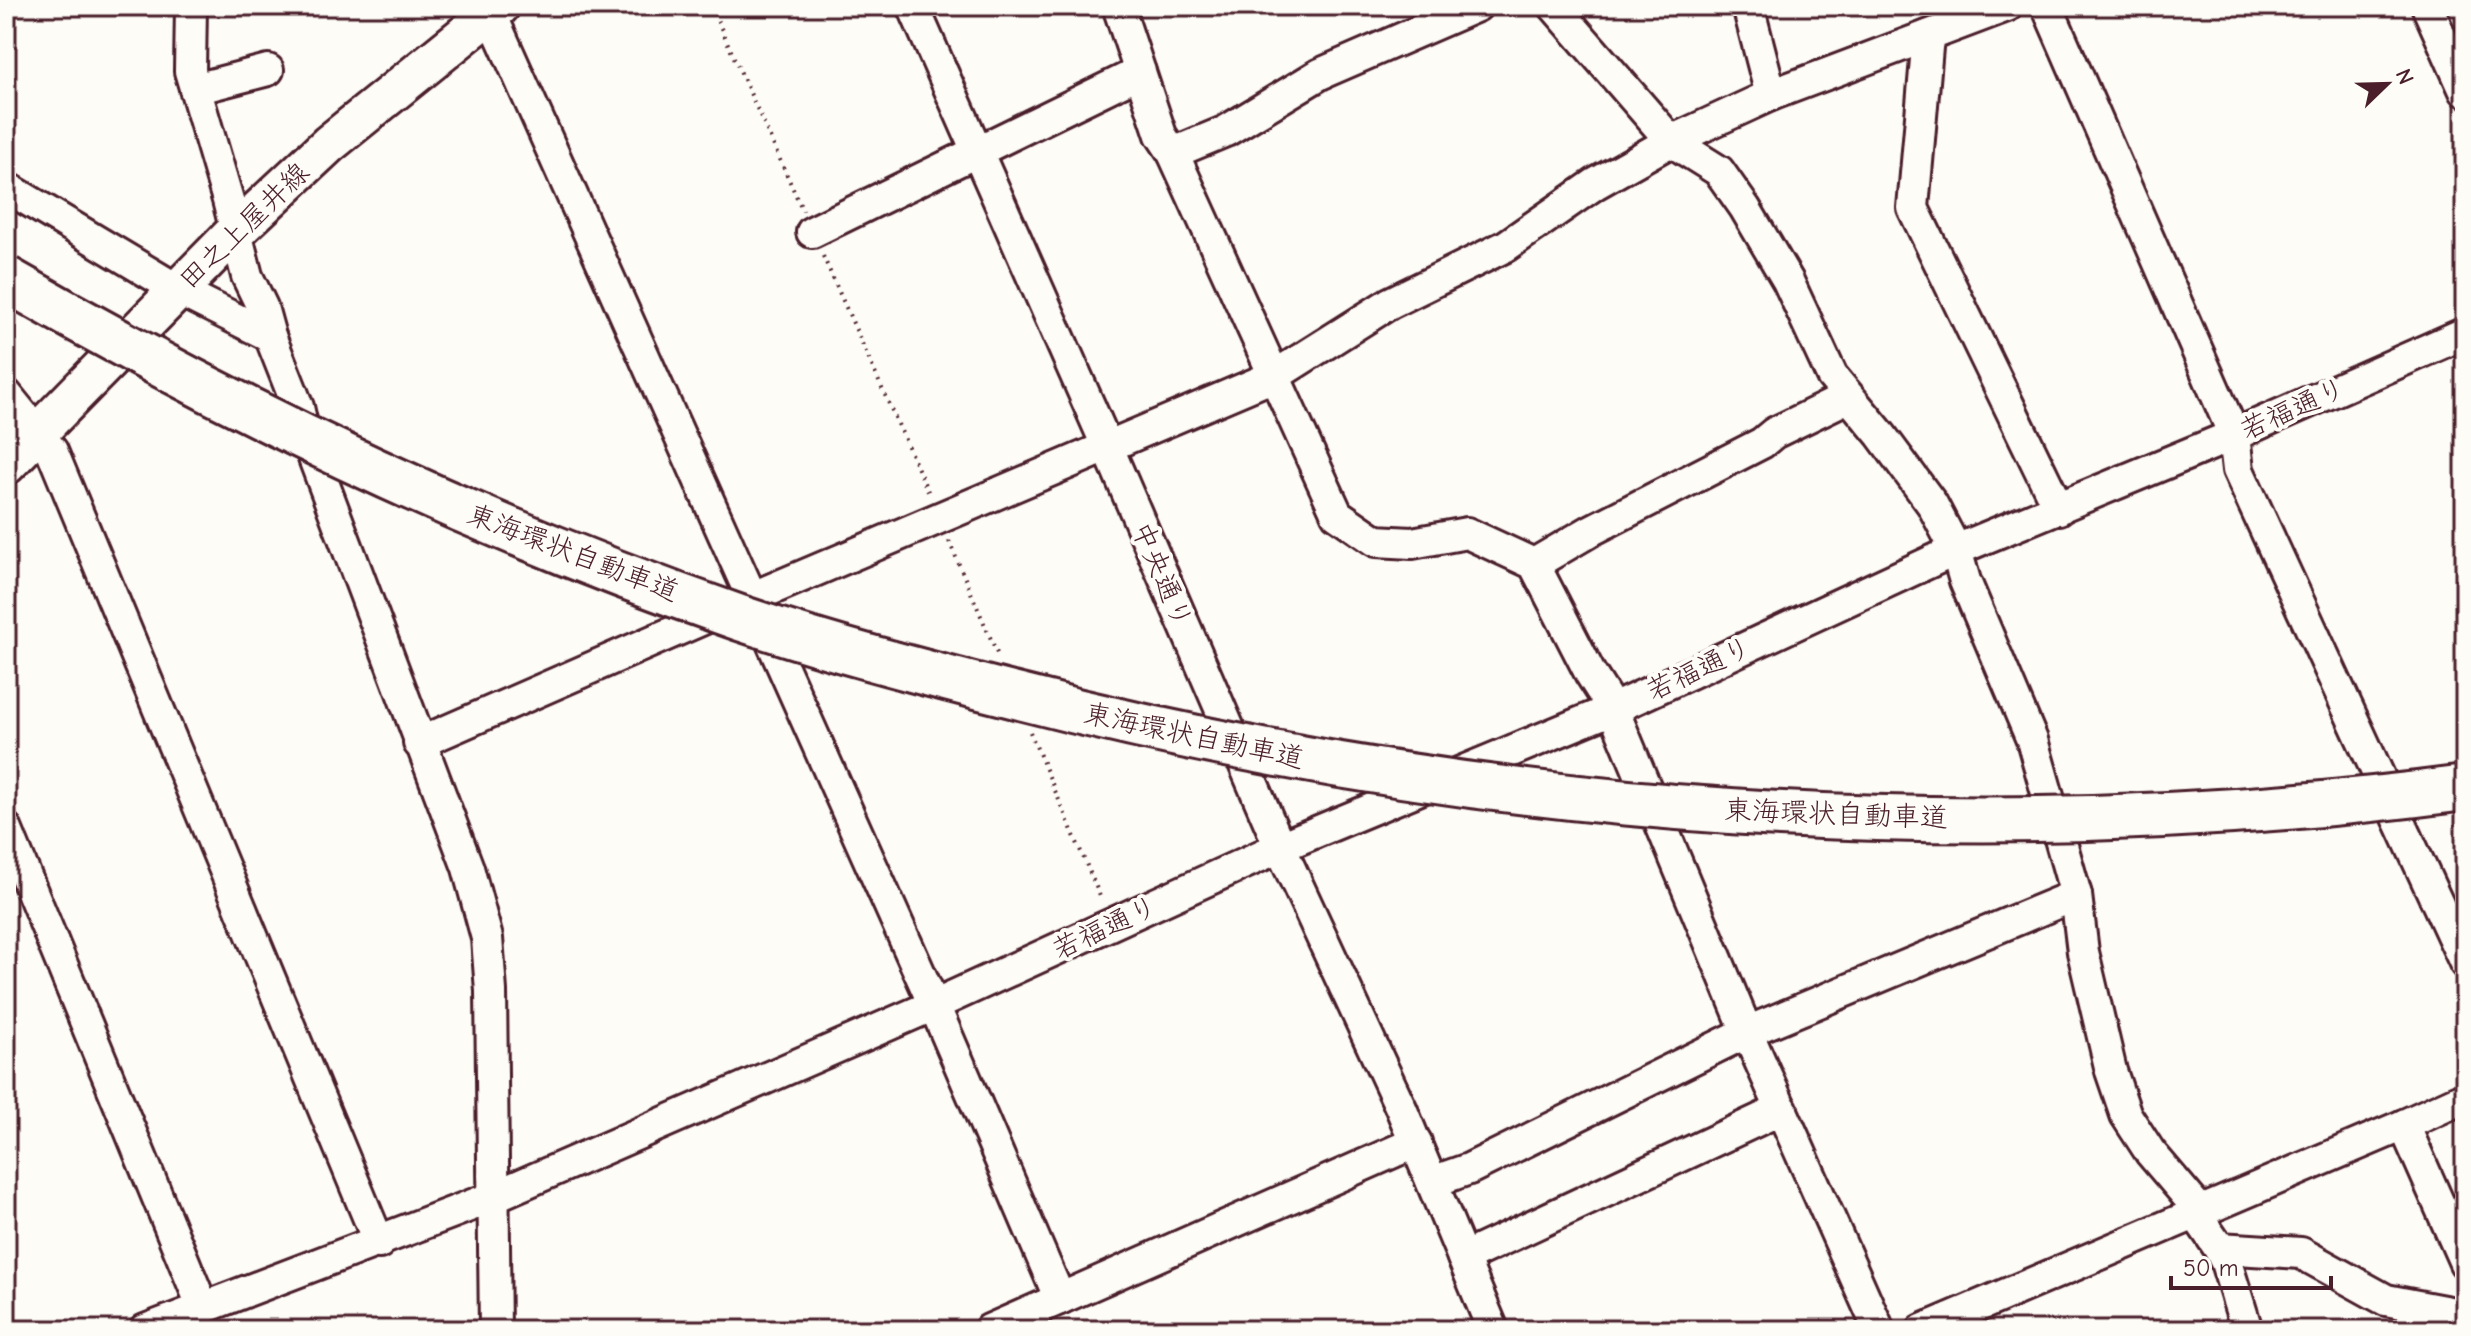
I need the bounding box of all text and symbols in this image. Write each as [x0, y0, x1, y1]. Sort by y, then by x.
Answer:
north arrow [2347, 44, 2427, 124]
text: N [2390, 65, 2419, 88]
street label: 田之上屋井線 [172, 156, 316, 296]
street label: 若福通り [2235, 372, 2351, 446]
street label: 東海環状自動車道 [463, 498, 683, 608]
street label: 中央通り [1125, 517, 1199, 633]
street label: 若福通り [1641, 631, 1757, 707]
street label: 東海環状自動車道 [1081, 697, 1307, 775]
street label: 東海環状自動車道 [1724, 794, 1948, 834]
street label: 若福通り [1047, 890, 1163, 966]
scale bar [2171, 1240, 2331, 1290]
text: 50 m [2183, 1254, 2239, 1282]

